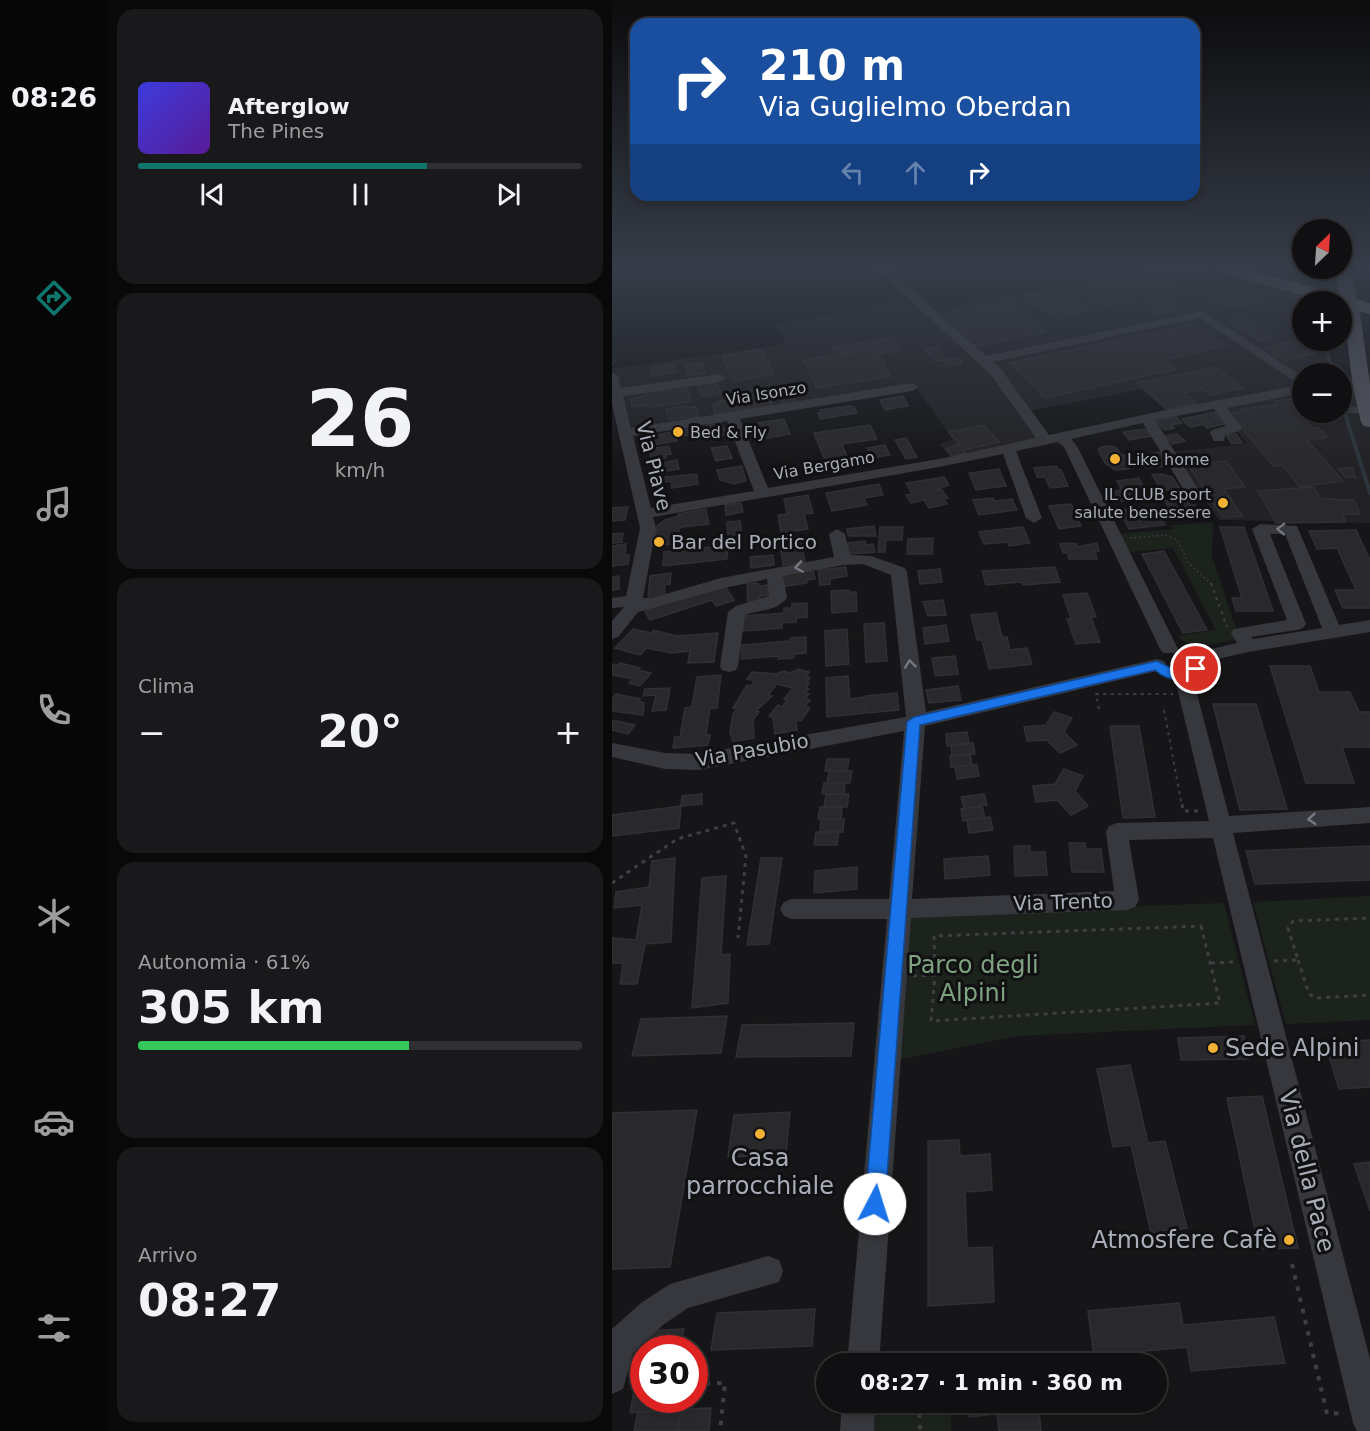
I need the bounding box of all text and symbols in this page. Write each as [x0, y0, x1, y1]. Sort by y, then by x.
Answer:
text: 210 m [759, 41, 905, 90]
icon: right [660, 42, 738, 120]
text: 08:26 [11, 82, 97, 113]
text: Via Guglielmo Oberdan [759, 91, 1072, 122]
text: Afterglow [228, 94, 350, 119]
text: The Pines [228, 119, 324, 143]
icon: left [836, 156, 869, 189]
icon: ahead [899, 156, 932, 189]
icon: right [962, 156, 995, 189]
icon: previous [196, 178, 229, 211]
icon: pause [344, 178, 377, 211]
icon: next [492, 178, 525, 211]
north arrow [1292, 219, 1352, 279]
map controls [1292, 219, 1352, 423]
icon: directions [33, 277, 75, 319]
button: + [1292, 291, 1352, 351]
button: − [1292, 363, 1352, 423]
text: 26 [306, 374, 414, 464]
street label: Via Isonzo [725, 378, 808, 409]
street label: Via Piave [631, 419, 677, 513]
place label: Bed & Fly [690, 423, 767, 442]
marker: Bed & Fly [671, 425, 685, 439]
street label: Via Bergamo [772, 447, 876, 484]
place label: Like home [1127, 450, 1209, 469]
marker: Like home [1108, 452, 1122, 466]
text: km/h [335, 458, 385, 482]
icon: music [33, 483, 75, 525]
place label: IL CLUB sport salute benessere [1075, 485, 1211, 522]
marker: IL CLUB sport salute benessere [1216, 496, 1230, 510]
one-way arrow [1276, 523, 1285, 535]
place label: Bar del Portico [671, 530, 817, 554]
marker: Bar del Portico [652, 535, 666, 549]
one-way arrow [795, 561, 804, 573]
pin [1170, 643, 1221, 694]
icon: arrive [1179, 652, 1212, 685]
one-way arrow [904, 659, 917, 668]
text: Clima [138, 674, 195, 698]
icon: phone [33, 689, 75, 731]
text: 20° [317, 705, 403, 758]
text: − [138, 713, 166, 752]
text: + [554, 713, 582, 752]
street label: Via Pasubio [694, 728, 810, 772]
one-way arrow [1307, 812, 1316, 825]
street label: Via Trento [1013, 888, 1113, 916]
icon: climate [33, 895, 75, 937]
text: Autonomia · 61% [138, 950, 310, 974]
park label: Parco degli Alpini [907, 951, 1039, 1007]
text: 305 km [138, 981, 324, 1034]
place label: Sede Alpini [1225, 1034, 1360, 1062]
marker: Sede Alpini [1206, 1041, 1220, 1055]
street label: Via della Pace [1273, 1087, 1341, 1255]
icon: car [33, 1101, 75, 1143]
marker: Casa parrocchiale [753, 1127, 767, 1141]
place label: Casa parrocchiale [686, 1144, 834, 1200]
position arrow [843, 1172, 907, 1236]
place label: Atmosfere Cafè [1091, 1226, 1277, 1254]
marker: Atmosfere Cafè [1282, 1233, 1296, 1247]
text: Arrivo [138, 1243, 197, 1267]
text: 08:27 [138, 1274, 281, 1327]
icon: filters [33, 1307, 75, 1349]
speed limit sign: 30 [630, 1335, 708, 1413]
text: 08:27 · 1 min · 360 m [860, 1370, 1123, 1395]

